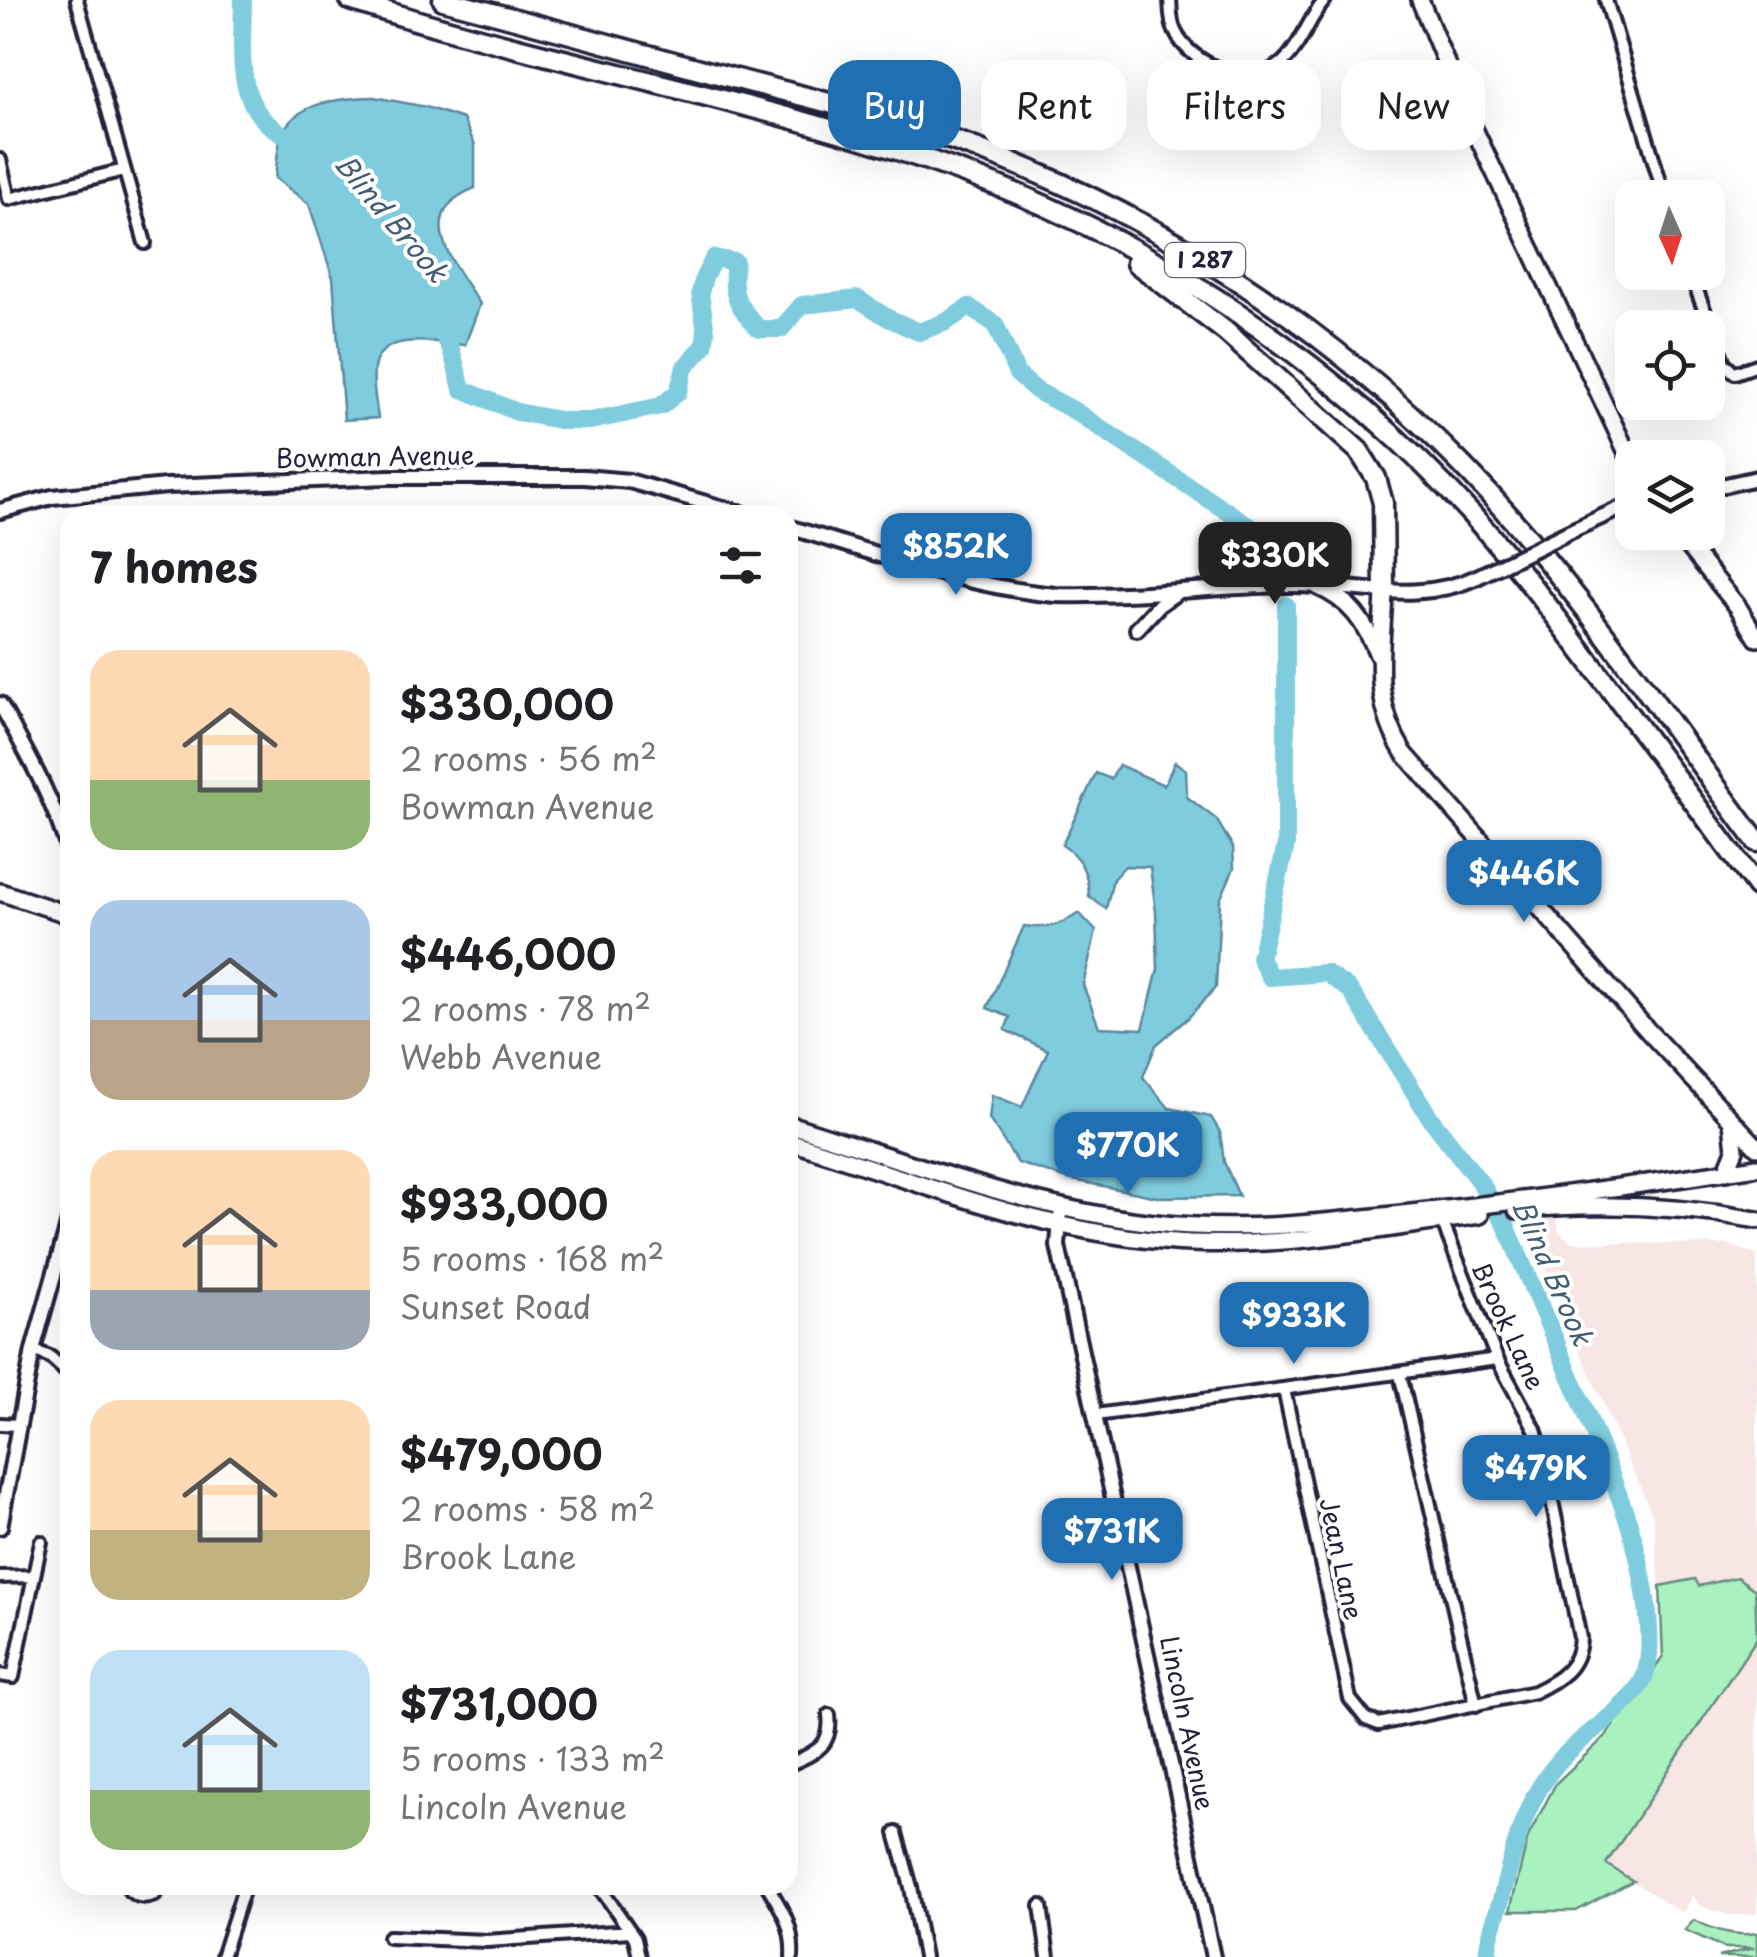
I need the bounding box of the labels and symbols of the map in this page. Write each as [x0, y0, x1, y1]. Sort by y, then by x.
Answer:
water label: Blind Brook [325, 143, 460, 292]
north arrow [1615, 180, 1725, 290]
road number: I 287 [1165, 243, 1245, 277]
street label: Bowman Avenue [275, 435, 475, 477]
pin: $852K [886, 513, 1026, 598]
pin: $330K [1205, 522, 1345, 607]
pin: $446K [1454, 840, 1594, 925]
pin: $770K [1058, 1112, 1198, 1197]
water label: Blind Brook [1502, 1191, 1605, 1353]
street label: Brook Lane [1463, 1255, 1555, 1396]
pin: $933K [1224, 1282, 1364, 1367]
pin: $479K [1466, 1435, 1606, 1520]
street label: Jean Lane [1311, 1494, 1373, 1623]
pin: $731K [1042, 1498, 1182, 1583]
street label: Lincoln Avenue [1151, 1632, 1225, 1813]

